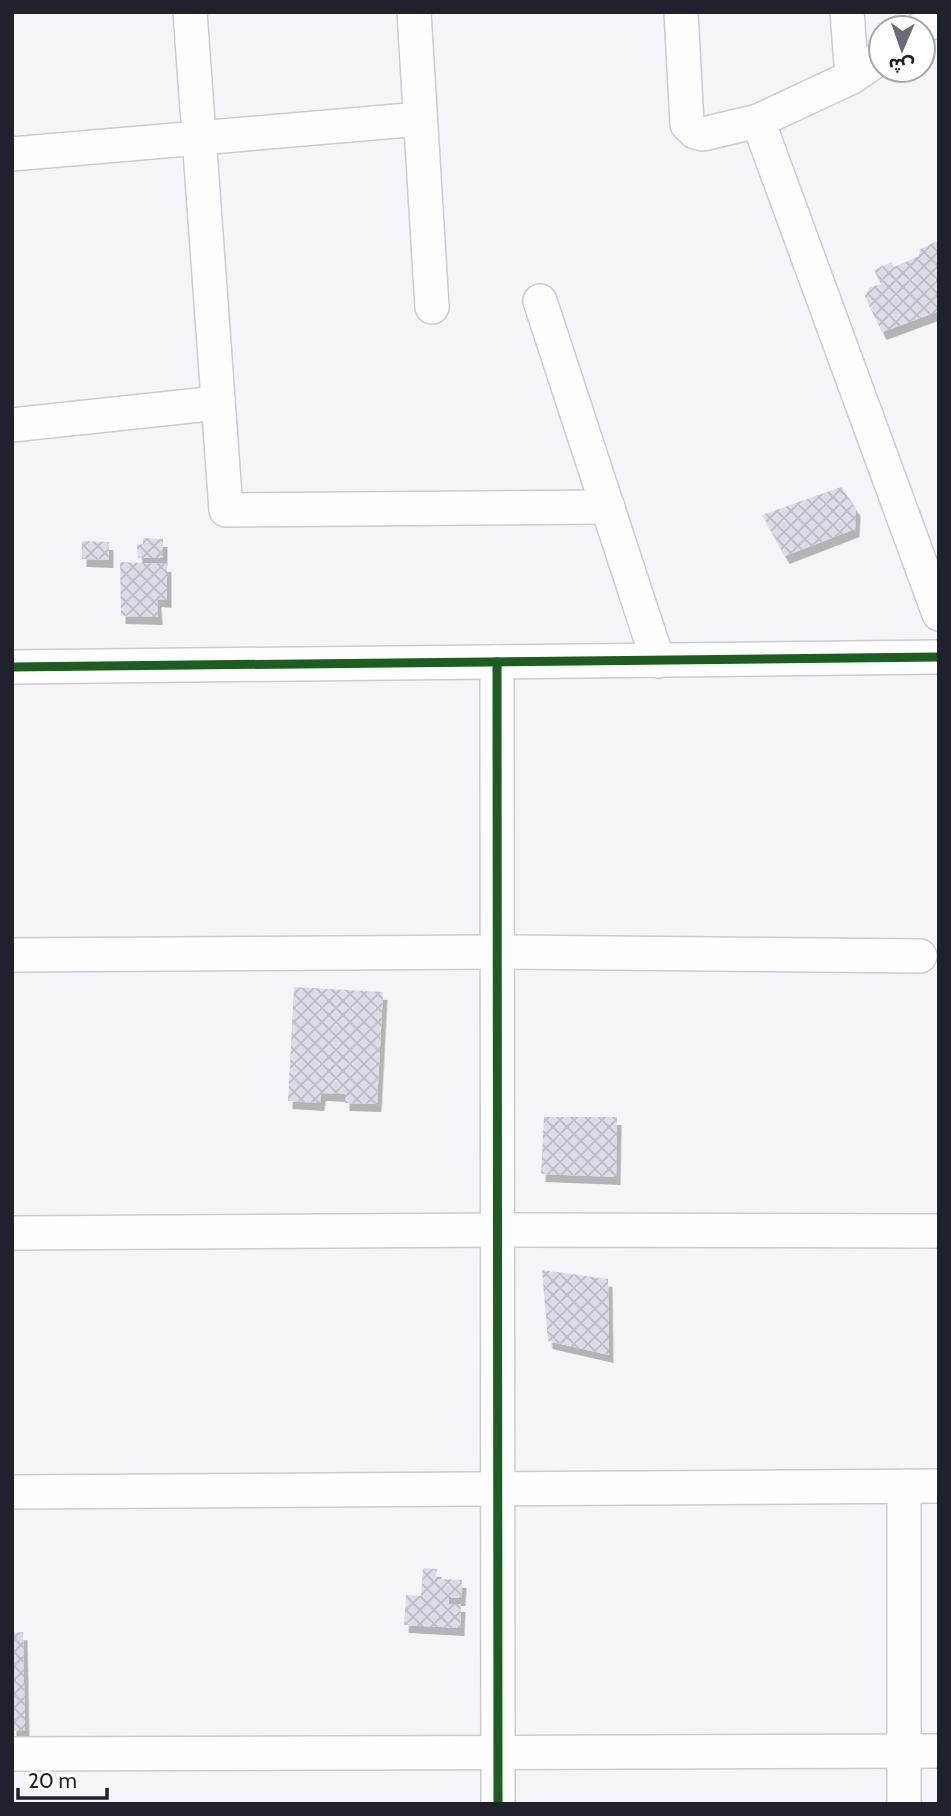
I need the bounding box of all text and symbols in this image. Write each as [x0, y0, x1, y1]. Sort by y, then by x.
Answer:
north arrow [867, 14, 937, 84]
text: ش [888, 54, 915, 77]
scale bar [18, 1756, 107, 1800]
text: 20 m [28, 1768, 77, 1793]

